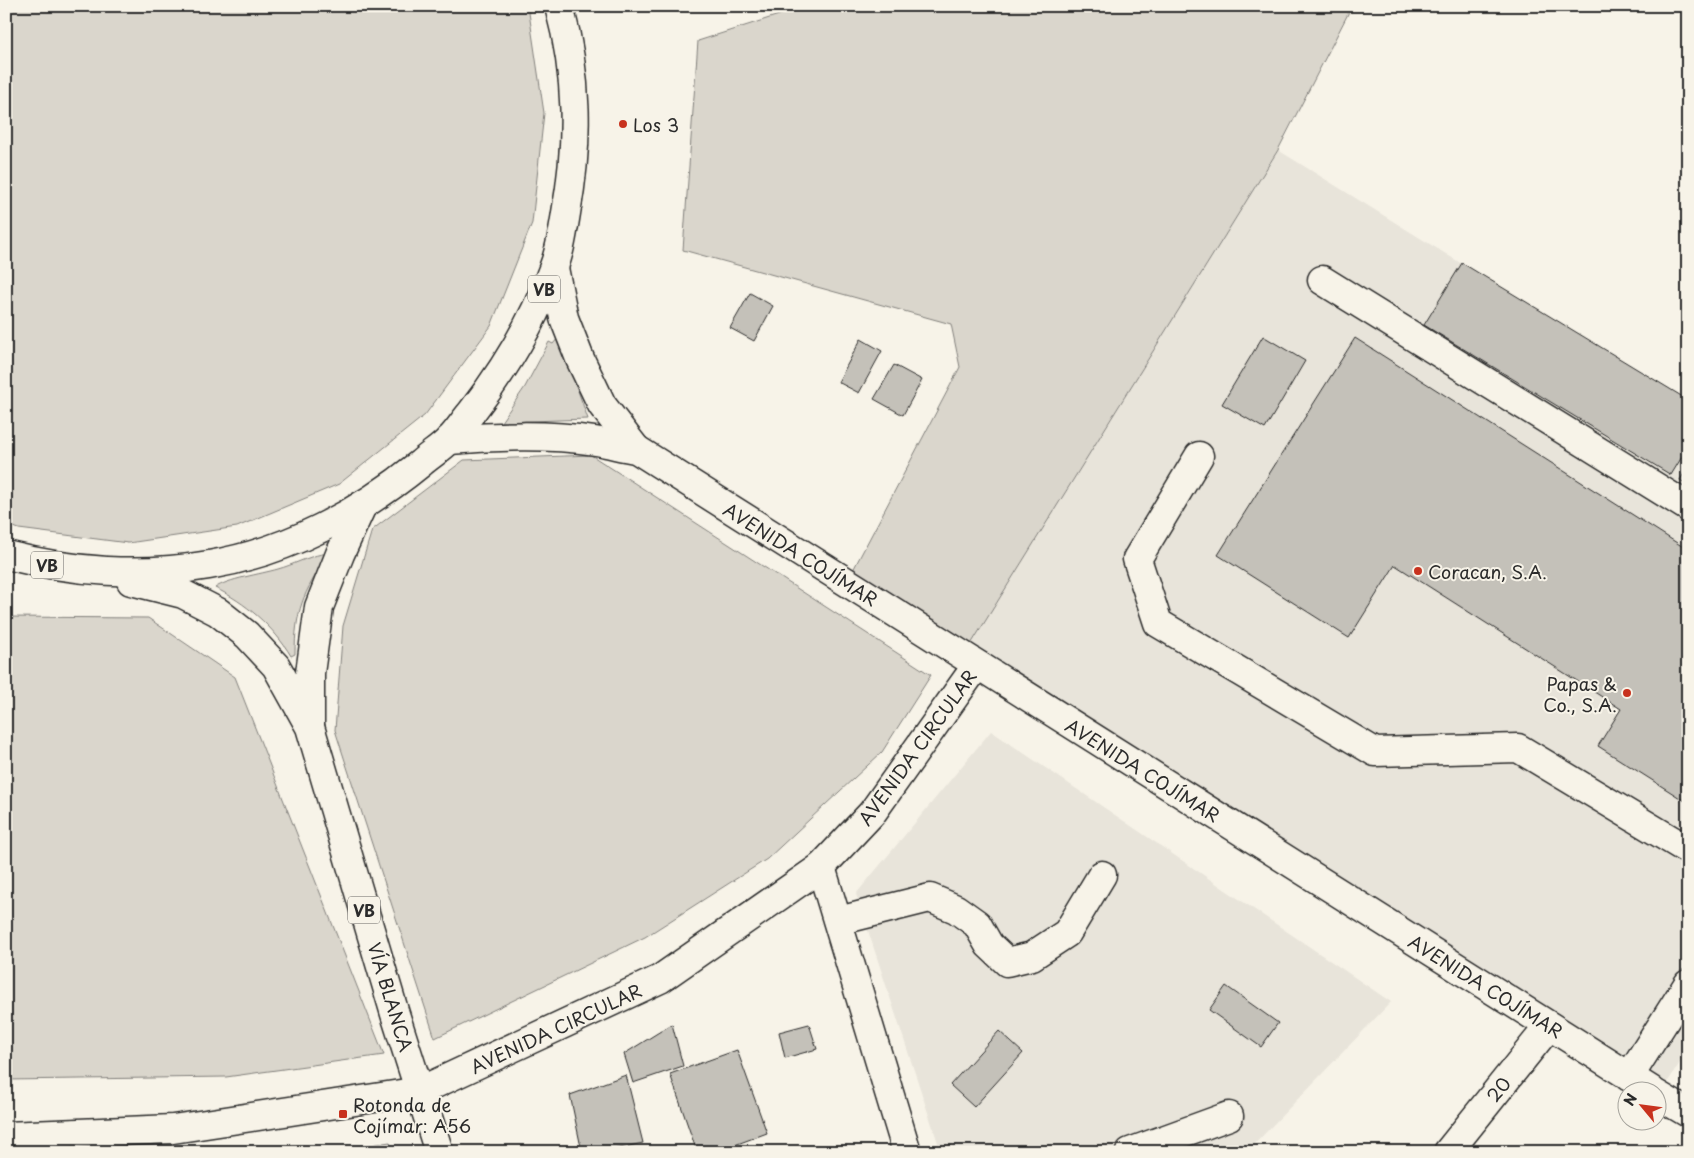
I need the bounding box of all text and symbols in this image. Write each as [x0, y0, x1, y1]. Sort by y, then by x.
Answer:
place label: Los 3 [633, 111, 679, 138]
marker: Los 3 [617, 118, 629, 130]
road number: VB [528, 276, 560, 302]
street label: AVENIDA COJÍMAR [719, 495, 883, 613]
road number: VB [31, 552, 63, 578]
place label: Coracan, S.A. [1428, 558, 1547, 585]
marker: Coracan, S.A. [1412, 565, 1424, 577]
street label: AVENIDA CIRCULAR [851, 664, 983, 830]
place label: Papas & Co., S.A. [1543, 670, 1617, 718]
marker: Papas & Co., S.A. [1621, 687, 1633, 699]
street label: AVENIDA COJÍMAR [1061, 711, 1225, 829]
road number: VB [348, 896, 380, 924]
street label: AVENIDA COJÍMAR [1404, 927, 1568, 1045]
street label: VÍA BLANCA [362, 939, 420, 1055]
street label: AVENIDA CIRCULAR [466, 976, 646, 1080]
street label: 20 [1479, 1071, 1517, 1107]
north arrow [1616, 1080, 1666, 1130]
text: N [1618, 1090, 1642, 1109]
place label: Rotonda de Cojímar: A56 [353, 1091, 471, 1139]
marker: Rotonda de Cojímar: A56 [337, 1108, 349, 1120]

